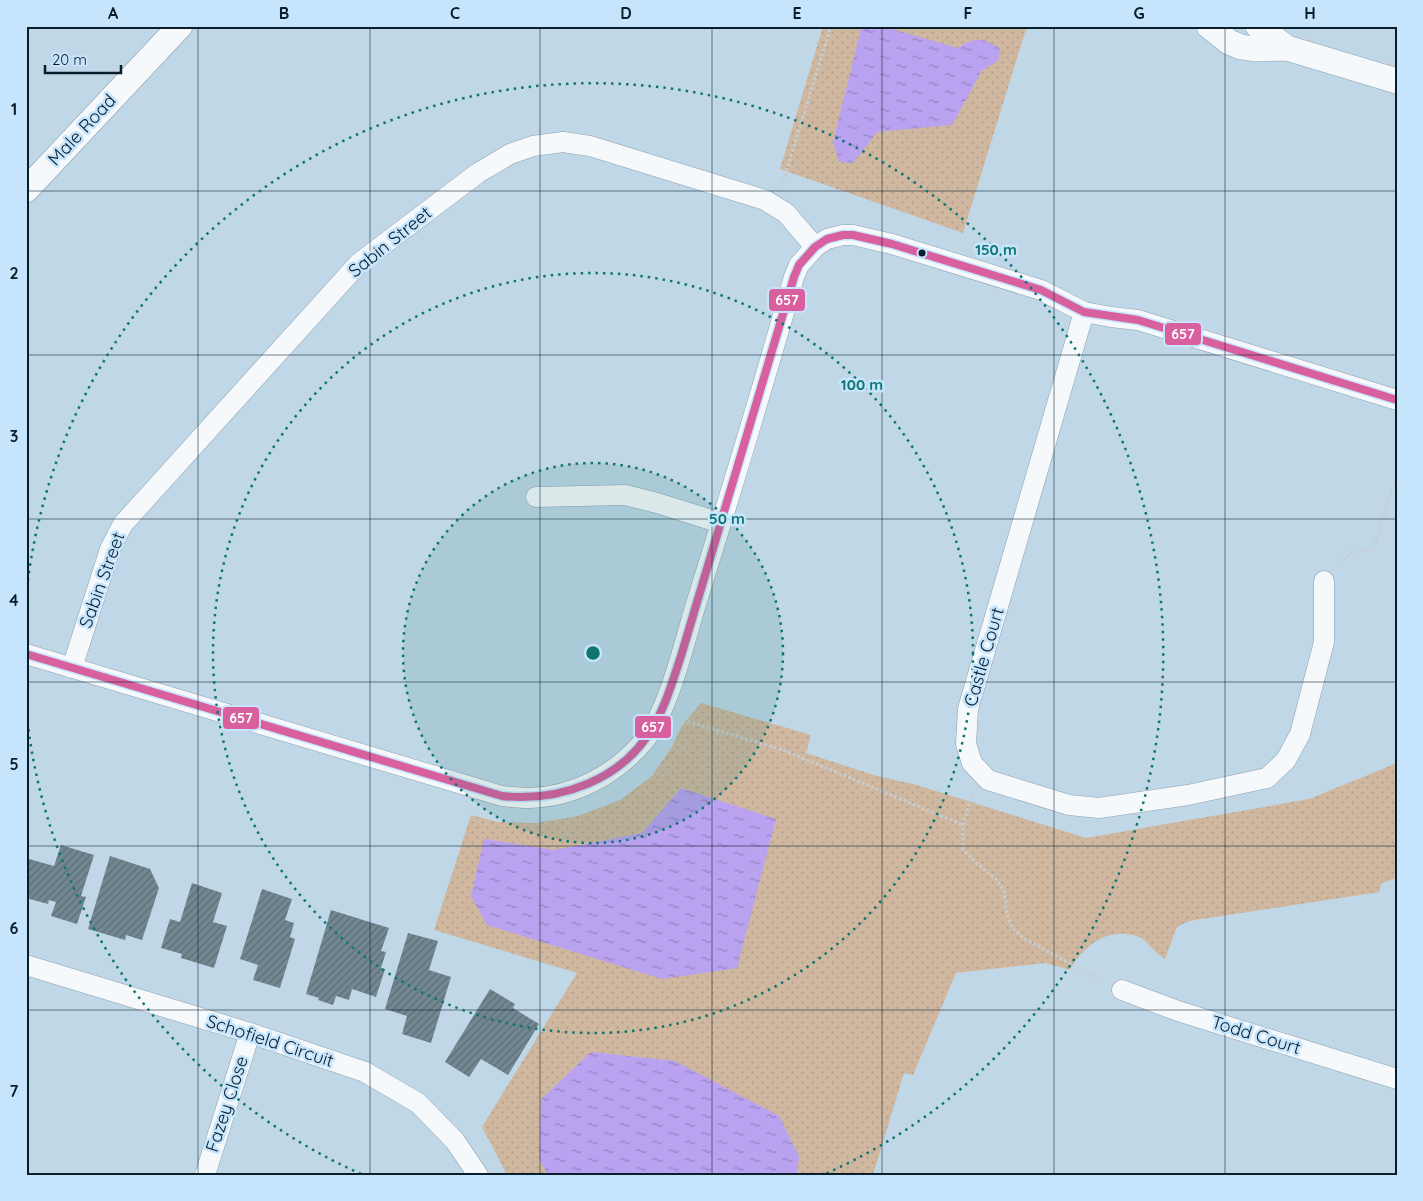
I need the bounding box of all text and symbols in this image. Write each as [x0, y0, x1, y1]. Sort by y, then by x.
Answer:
text: A [108, 3, 119, 23]
text: B [279, 3, 289, 23]
text: C [450, 3, 460, 23]
text: D [620, 3, 632, 23]
text: E [792, 3, 802, 23]
text: F [964, 3, 973, 23]
text: G [1133, 3, 1145, 23]
text: H [1304, 3, 1316, 23]
scale bar [45, 42, 121, 74]
text: 20 m [52, 50, 87, 69]
street label: Male Road [43, 89, 121, 170]
text: 1 [11, 99, 17, 119]
street label: Sabin Street [343, 201, 436, 282]
text: 150 m [975, 240, 1017, 259]
unlabelled marker [917, 248, 927, 258]
text: 2 [9, 263, 19, 283]
line badge: 657 [768, 288, 806, 312]
text: 657 [775, 291, 799, 309]
line badge: 657 [1164, 322, 1202, 346]
text: 657 [1171, 325, 1195, 343]
text: 100 m [841, 375, 883, 394]
text: 3 [10, 426, 18, 446]
text: 50 m [709, 509, 745, 528]
street label: Sabin Street [74, 529, 129, 631]
text: 4 [9, 590, 19, 610]
street label: Castle Court [958, 605, 1009, 709]
centre of rings [584, 644, 602, 662]
line badge: 657 [222, 706, 260, 730]
text: 657 [229, 709, 253, 727]
line badge: 657 [634, 715, 672, 739]
text: 657 [641, 718, 665, 736]
text: 5 [9, 754, 19, 774]
text: 6 [10, 918, 19, 938]
street label: Schofield Circuit [204, 1009, 337, 1072]
street label: Todd Court [1209, 1010, 1304, 1059]
street label: Fazey Close [200, 1053, 253, 1155]
text: 7 [10, 1081, 19, 1101]

